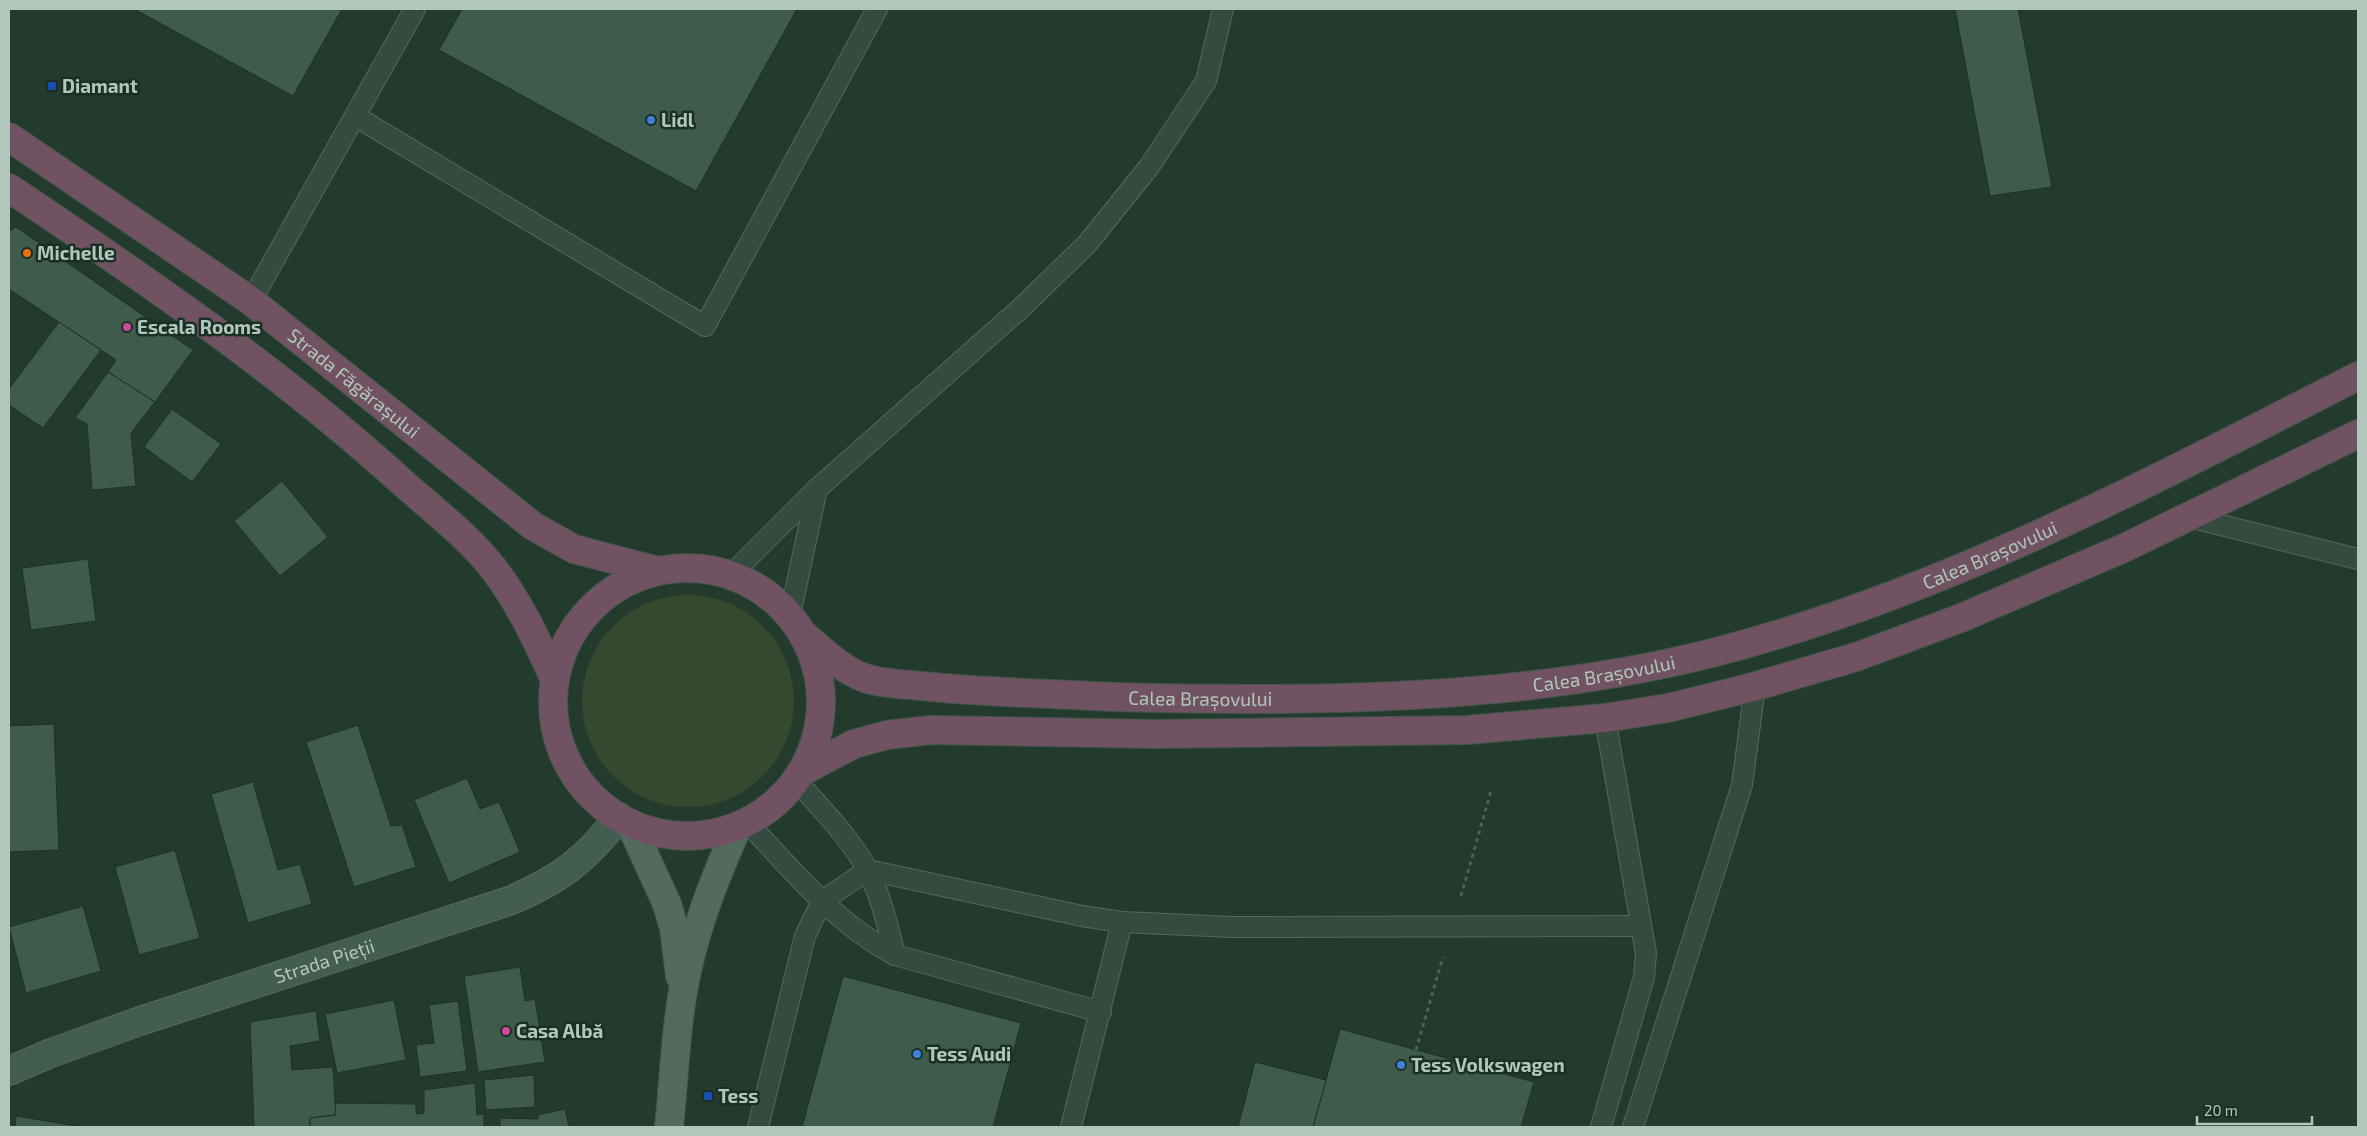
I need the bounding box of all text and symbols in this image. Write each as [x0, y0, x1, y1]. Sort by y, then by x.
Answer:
place label: Diamant [62, 74, 138, 97]
marker: Diamant [46, 80, 58, 92]
place label: Lidl [661, 108, 695, 131]
marker: Lidl [645, 114, 657, 126]
place label: Michelle [37, 241, 115, 264]
marker: Michelle [21, 247, 33, 259]
place label: Escala Rooms [137, 315, 261, 338]
marker: Escala Rooms [121, 321, 133, 333]
street label: Strada Făgărașului [284, 323, 425, 442]
street label: Calea Brașovului [1919, 515, 2060, 594]
street label: Calea Brașovului [1531, 650, 1677, 696]
street label: Calea Brașovului [1128, 685, 1272, 712]
street label: Strada Pieții [271, 934, 377, 988]
place label: Casa Albă [516, 1019, 603, 1042]
marker: Casa Albă [500, 1025, 512, 1037]
place label: Tess Audi [927, 1042, 1011, 1065]
marker: Tess Audi [911, 1048, 923, 1060]
place label: Tess Volkswagen [1411, 1053, 1565, 1076]
marker: Tess Volkswagen [1395, 1059, 1407, 1071]
place label: Tess [718, 1084, 758, 1107]
marker: Tess [702, 1090, 714, 1102]
scale bar [2197, 1094, 2312, 1126]
text: 20 m [2204, 1101, 2238, 1119]

